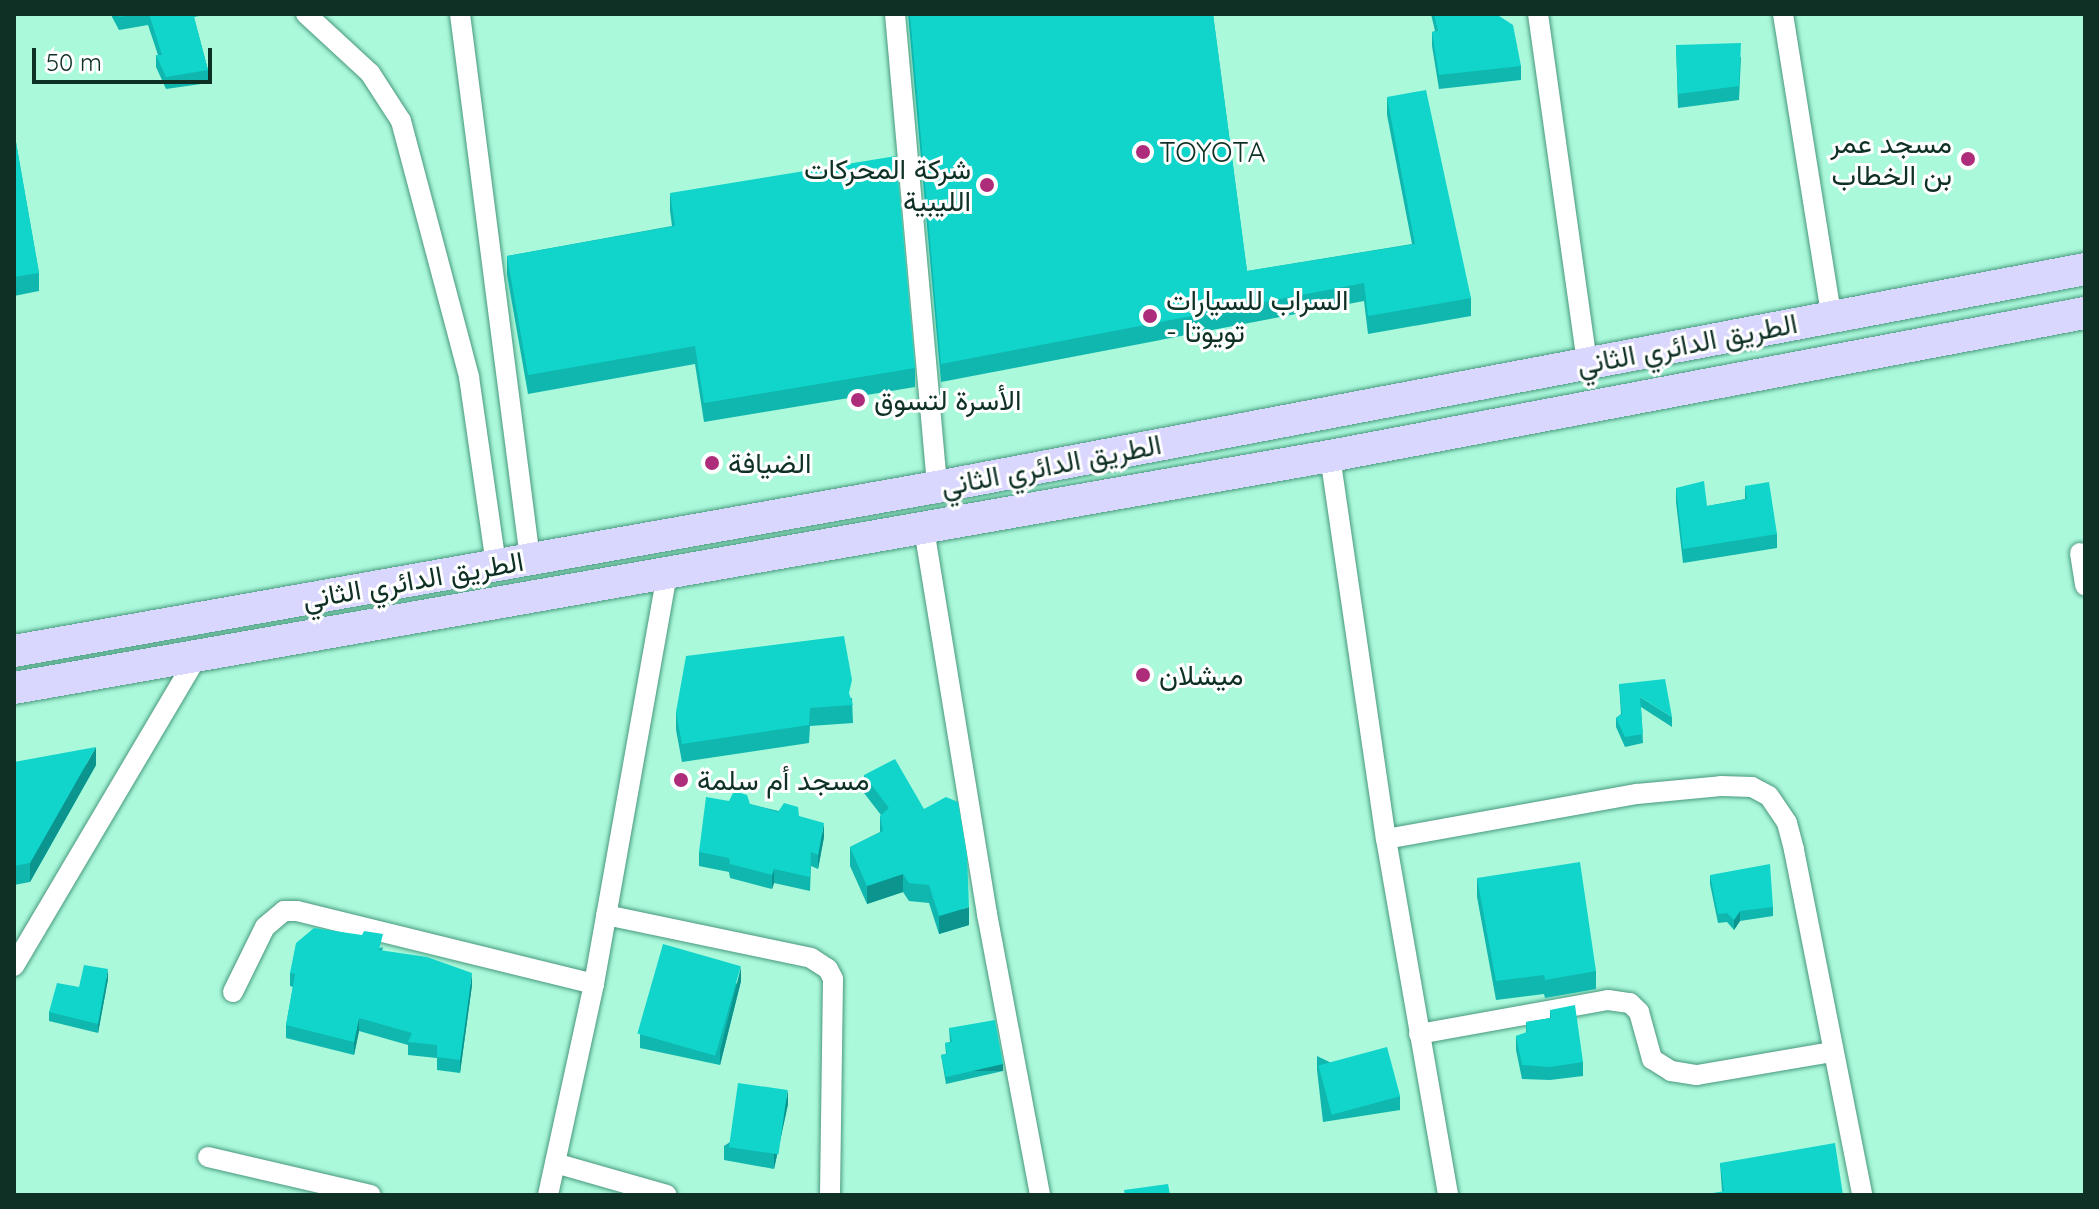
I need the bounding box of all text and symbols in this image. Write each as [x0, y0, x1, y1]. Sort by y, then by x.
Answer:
scale bar [36, 32, 216, 82]
text: 50 m [46, 47, 102, 77]
place label: مسجد عمر بن الخطاب [1830, 126, 1952, 192]
place label: TOYOTA [1159, 135, 1266, 169]
marker: TOYOTA [1134, 143, 1152, 161]
marker: مسجد عمر بن الخطاب [1959, 150, 1977, 168]
place label: شركة المحركات الليبية [804, 152, 971, 218]
marker: شركة المحركات الليبية [978, 176, 996, 194]
place label: السراب للسيارات - تويوتا [1166, 283, 1348, 349]
street label: الطريق الدائري الثاني [1574, 306, 1800, 382]
marker: السراب للسيارات - تويوتا [1141, 307, 1159, 325]
place label: الأسرة لتسوق [874, 383, 1021, 417]
marker: الأسرة لتسوق [849, 391, 867, 409]
street label: الطريق الدائري الثاني [938, 427, 1164, 503]
place label: الضيافة [728, 446, 811, 480]
marker: الضيافة [703, 454, 721, 472]
street label: الطريق الدائري الثاني [300, 544, 526, 616]
place label: ميشلان [1159, 658, 1244, 692]
marker: ميشلان [1134, 666, 1152, 684]
place label: مسجد أم سلمة [697, 763, 870, 797]
marker: مسجد أم سلمة [672, 771, 690, 789]

